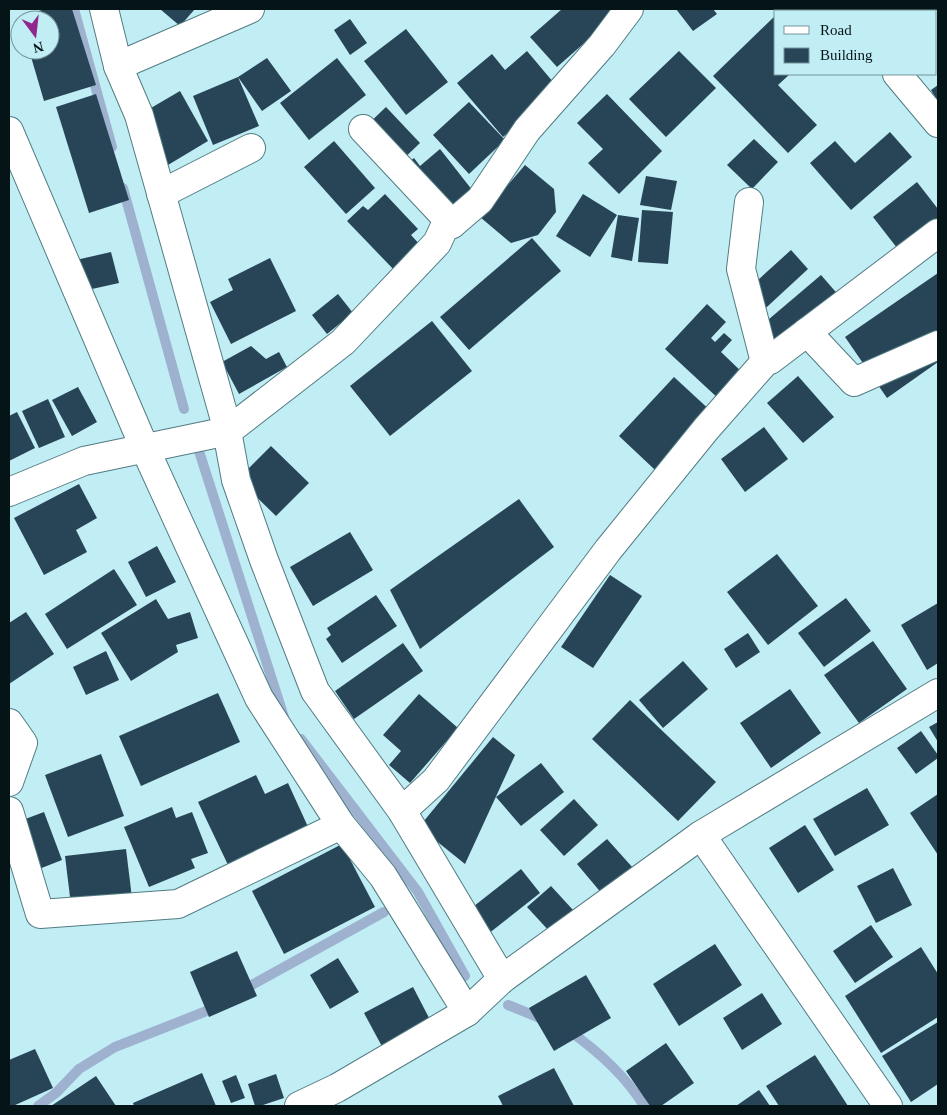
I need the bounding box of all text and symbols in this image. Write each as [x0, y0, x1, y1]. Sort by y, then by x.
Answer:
north arrow [10, 10, 60, 60]
legend [774, 10, 937, 75]
text: Road [820, 22, 852, 38]
text: N [31, 39, 45, 56]
text: Building [820, 47, 873, 63]

